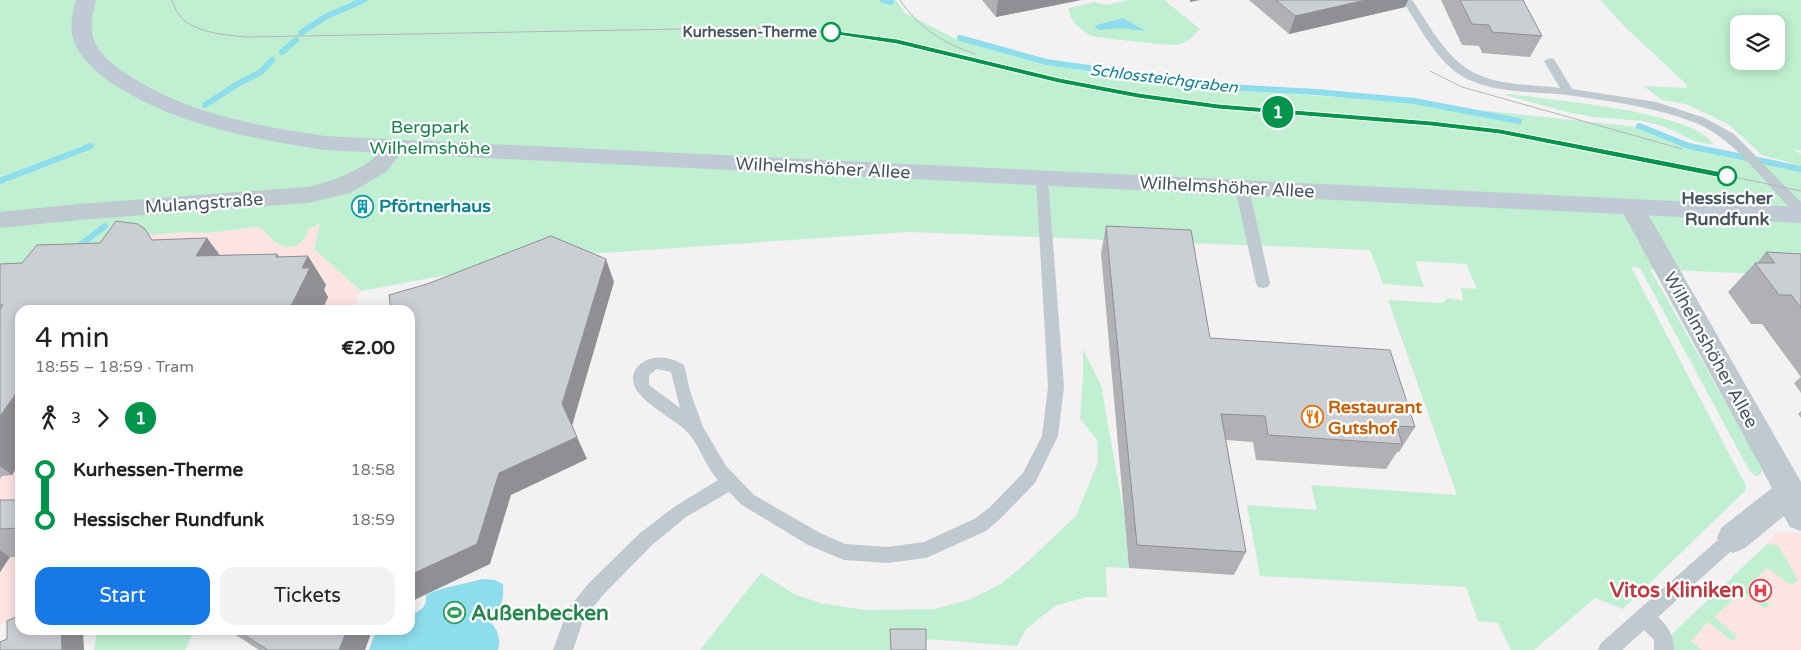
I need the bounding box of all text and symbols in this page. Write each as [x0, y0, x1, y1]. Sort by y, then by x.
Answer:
map controls [1730, 15, 1785, 70]
button: layers [1730, 15, 1785, 70]
marker: Kurhessen-Therme [821, 22, 841, 42]
place label: Kurhessen-Therme [683, 23, 818, 41]
water label: Schlossteichgraben [1089, 60, 1240, 98]
line badge: 1 [1262, 96, 1294, 128]
text: 1 [1272, 101, 1284, 123]
park label: Bergpark Wilhelmshöhe [370, 116, 490, 159]
street label: Wilhelmshöher Allee [735, 152, 911, 184]
marker: Hessischer Rundfunk [1717, 166, 1737, 186]
street label: Wilhelmshöher Allee [1139, 171, 1315, 203]
place label: Hessischer Rundfunk [1681, 187, 1774, 230]
street label: Mulangstraße [144, 188, 264, 218]
building icon: Pförtnerhaus [351, 194, 375, 218]
place label: Pförtnerhaus [379, 195, 491, 217]
street label: Wilhelmshöher Allee [1659, 268, 1763, 432]
text: 4 min [35, 321, 110, 355]
text: €2.00 [341, 337, 395, 359]
text: 18:55 – 18:59 · Tram [35, 357, 194, 377]
place label: Restaurant Gutshof [1328, 396, 1422, 439]
icon: walk [35, 404, 63, 432]
icon: forward [89, 404, 117, 432]
restaurant icon: Restaurant Gutshof [1300, 405, 1324, 429]
text: 1 [135, 407, 146, 429]
text: 3 [71, 408, 81, 428]
text: Kurhessen-Therme [73, 459, 243, 481]
text: 18:58 [351, 460, 395, 480]
text: Hessischer Rundfunk [73, 509, 264, 531]
text: 18:59 [351, 510, 395, 530]
button: Start [35, 567, 210, 625]
button: Tickets [220, 567, 395, 625]
place label: Vitos Kliniken [1610, 578, 1744, 603]
hospital icon: Vitos Kliniken [1748, 578, 1772, 602]
sports icon: Außenbecken [443, 601, 467, 625]
place label: Außenbecken [471, 601, 609, 626]

